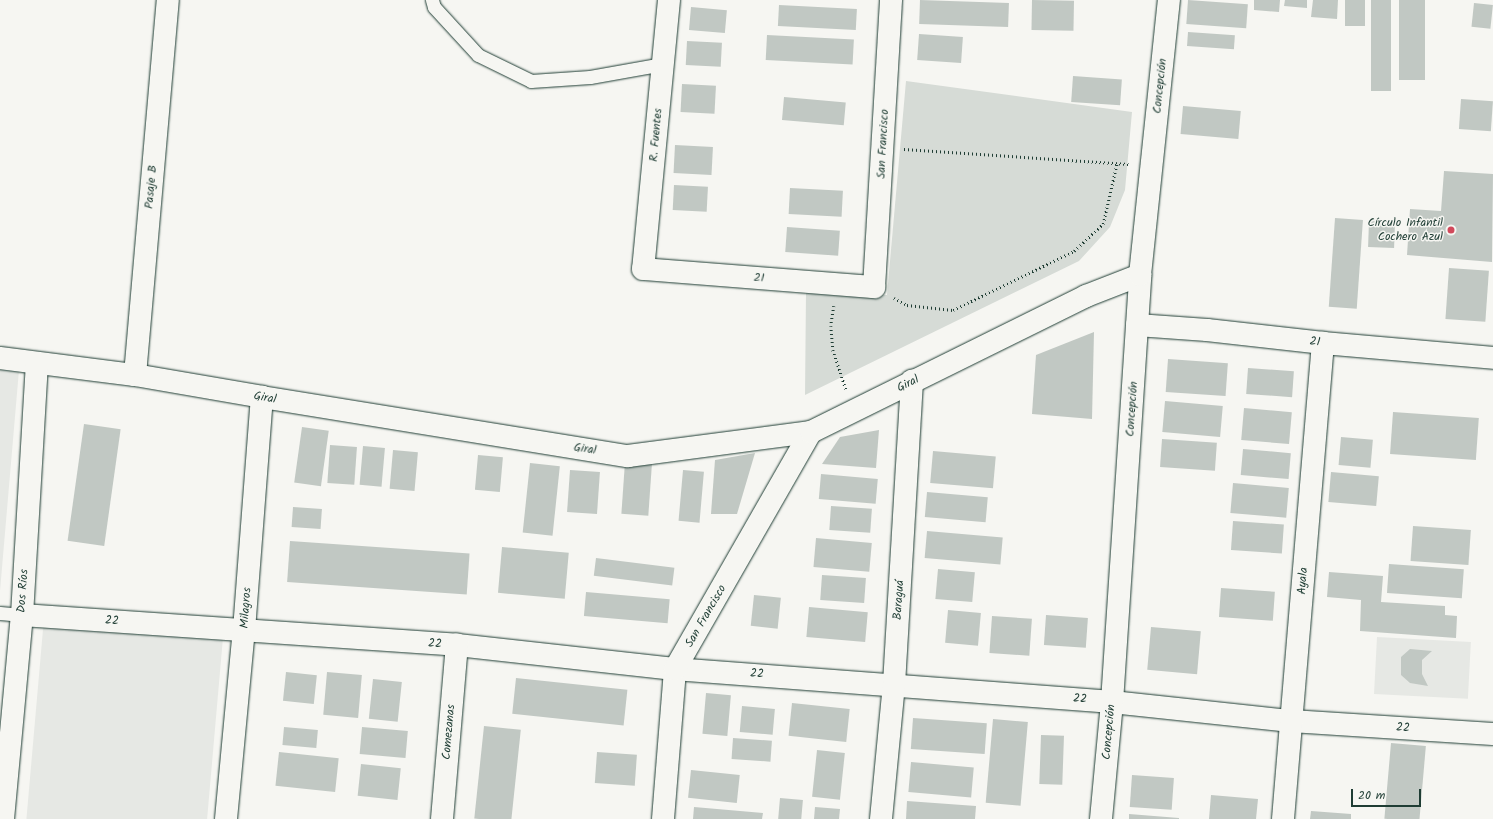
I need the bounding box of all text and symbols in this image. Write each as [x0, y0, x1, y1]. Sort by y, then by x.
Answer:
street label: Concepción [1150, 58, 1170, 114]
street label: R. Fuentes [646, 108, 666, 162]
street label: San Francisco [874, 109, 892, 179]
street label: Pasaje B [142, 165, 160, 209]
place label: Círculo Infantil Cochero Azul [1368, 216, 1443, 244]
marker: Círculo Infantil Cochero Azul [1446, 225, 1456, 235]
street label: 21 [753, 270, 765, 286]
street label: 21 [1309, 334, 1321, 350]
street label: Giral [895, 373, 921, 395]
street label: Concepción [1123, 381, 1141, 437]
street label: Giral [253, 389, 277, 407]
street label: Giral [573, 440, 597, 458]
street label: Ayala [1295, 567, 1311, 595]
street label: Dos Ríos [14, 569, 32, 613]
street label: Baraguá [890, 580, 908, 620]
street label: San Francisco [682, 582, 730, 650]
street label: Milagros [237, 587, 255, 629]
street label: 22 [105, 613, 119, 629]
street label: 22 [428, 636, 442, 652]
street label: 22 [750, 666, 764, 682]
street label: 22 [1072, 691, 1088, 707]
street label: Comezanas [439, 704, 459, 760]
street label: Concepción [1099, 704, 1119, 760]
street label: 22 [1396, 720, 1410, 736]
scale bar [1353, 781, 1423, 807]
text: 20 m [1358, 786, 1385, 805]

